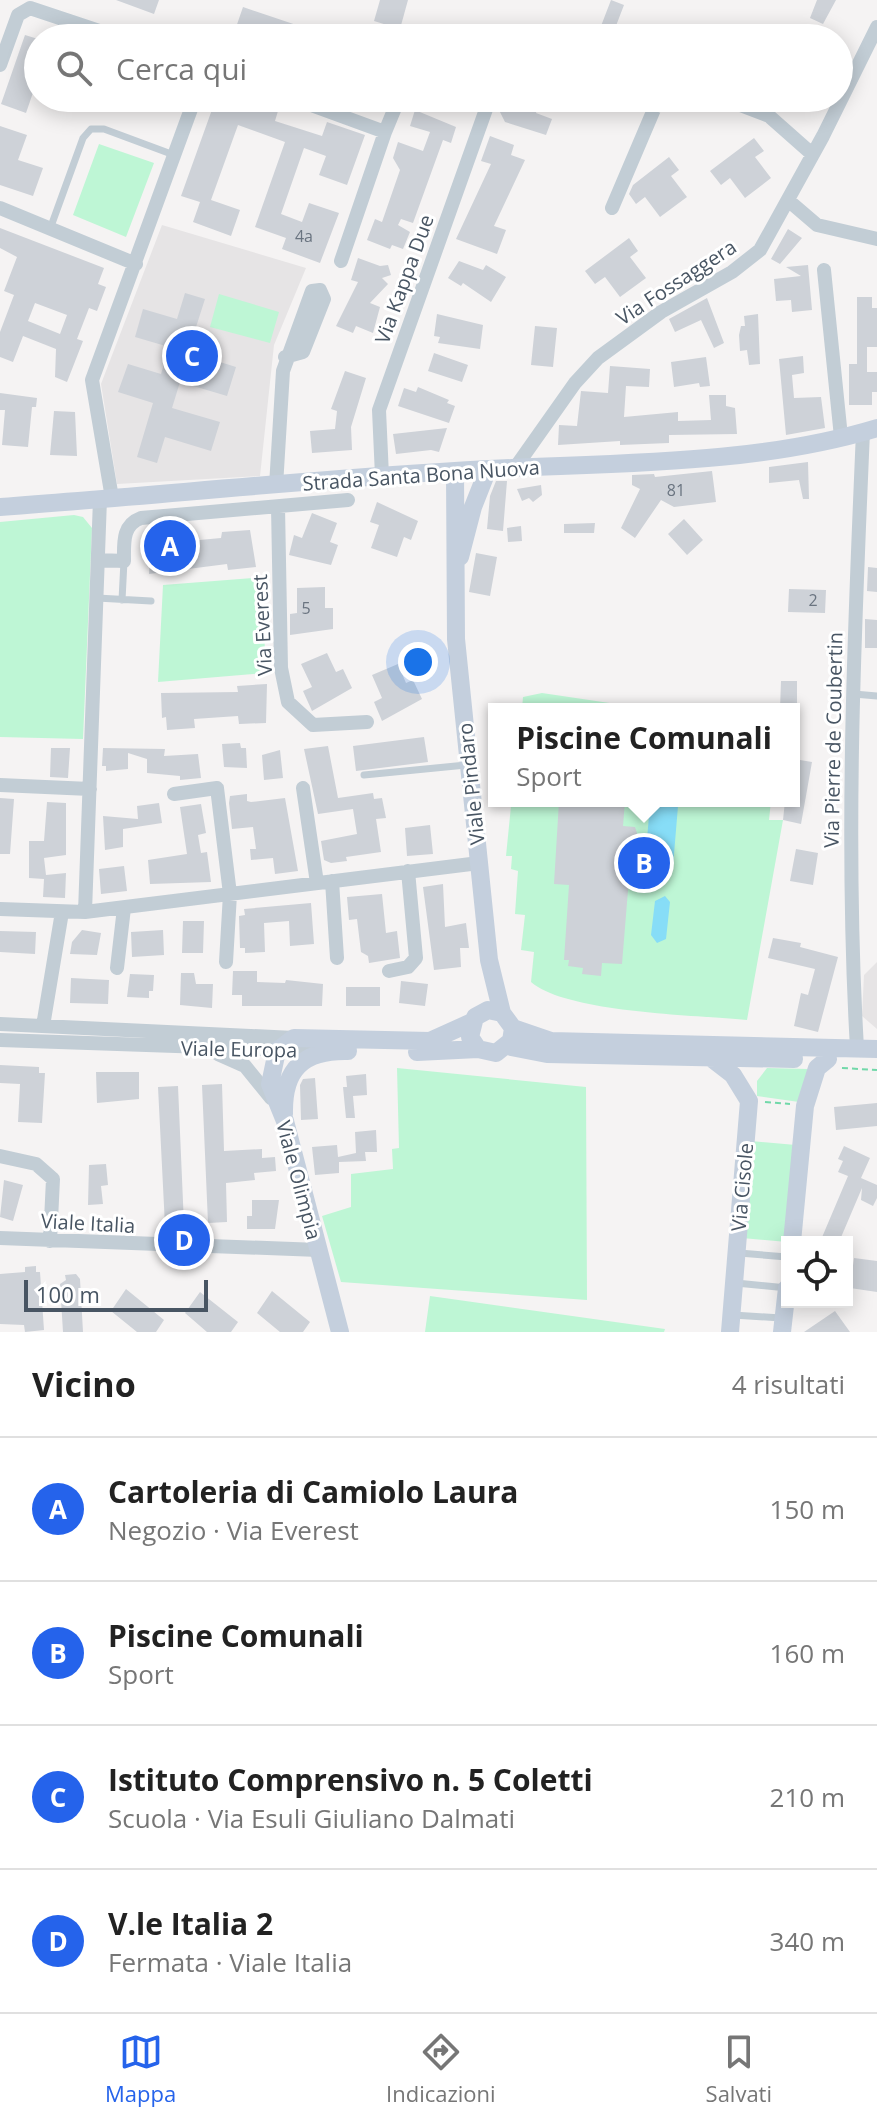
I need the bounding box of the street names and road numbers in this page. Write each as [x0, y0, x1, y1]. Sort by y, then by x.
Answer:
street label: Via Kappa Due [368, 211, 440, 347]
street label: Via Fossaggera [611, 233, 741, 331]
street label: Strada Santa Bona Nuova [301, 453, 541, 497]
street label: Via Everest [246, 574, 278, 676]
street label: Via Pierre de Coubertin [818, 632, 848, 848]
street label: Viale Pindaro [451, 722, 491, 846]
street label: Viale Europa [181, 1034, 297, 1064]
street label: Viale Olimpia [270, 1118, 328, 1242]
street label: Via Cisole [725, 1142, 759, 1232]
street label: Viale Italia [40, 1207, 136, 1239]

